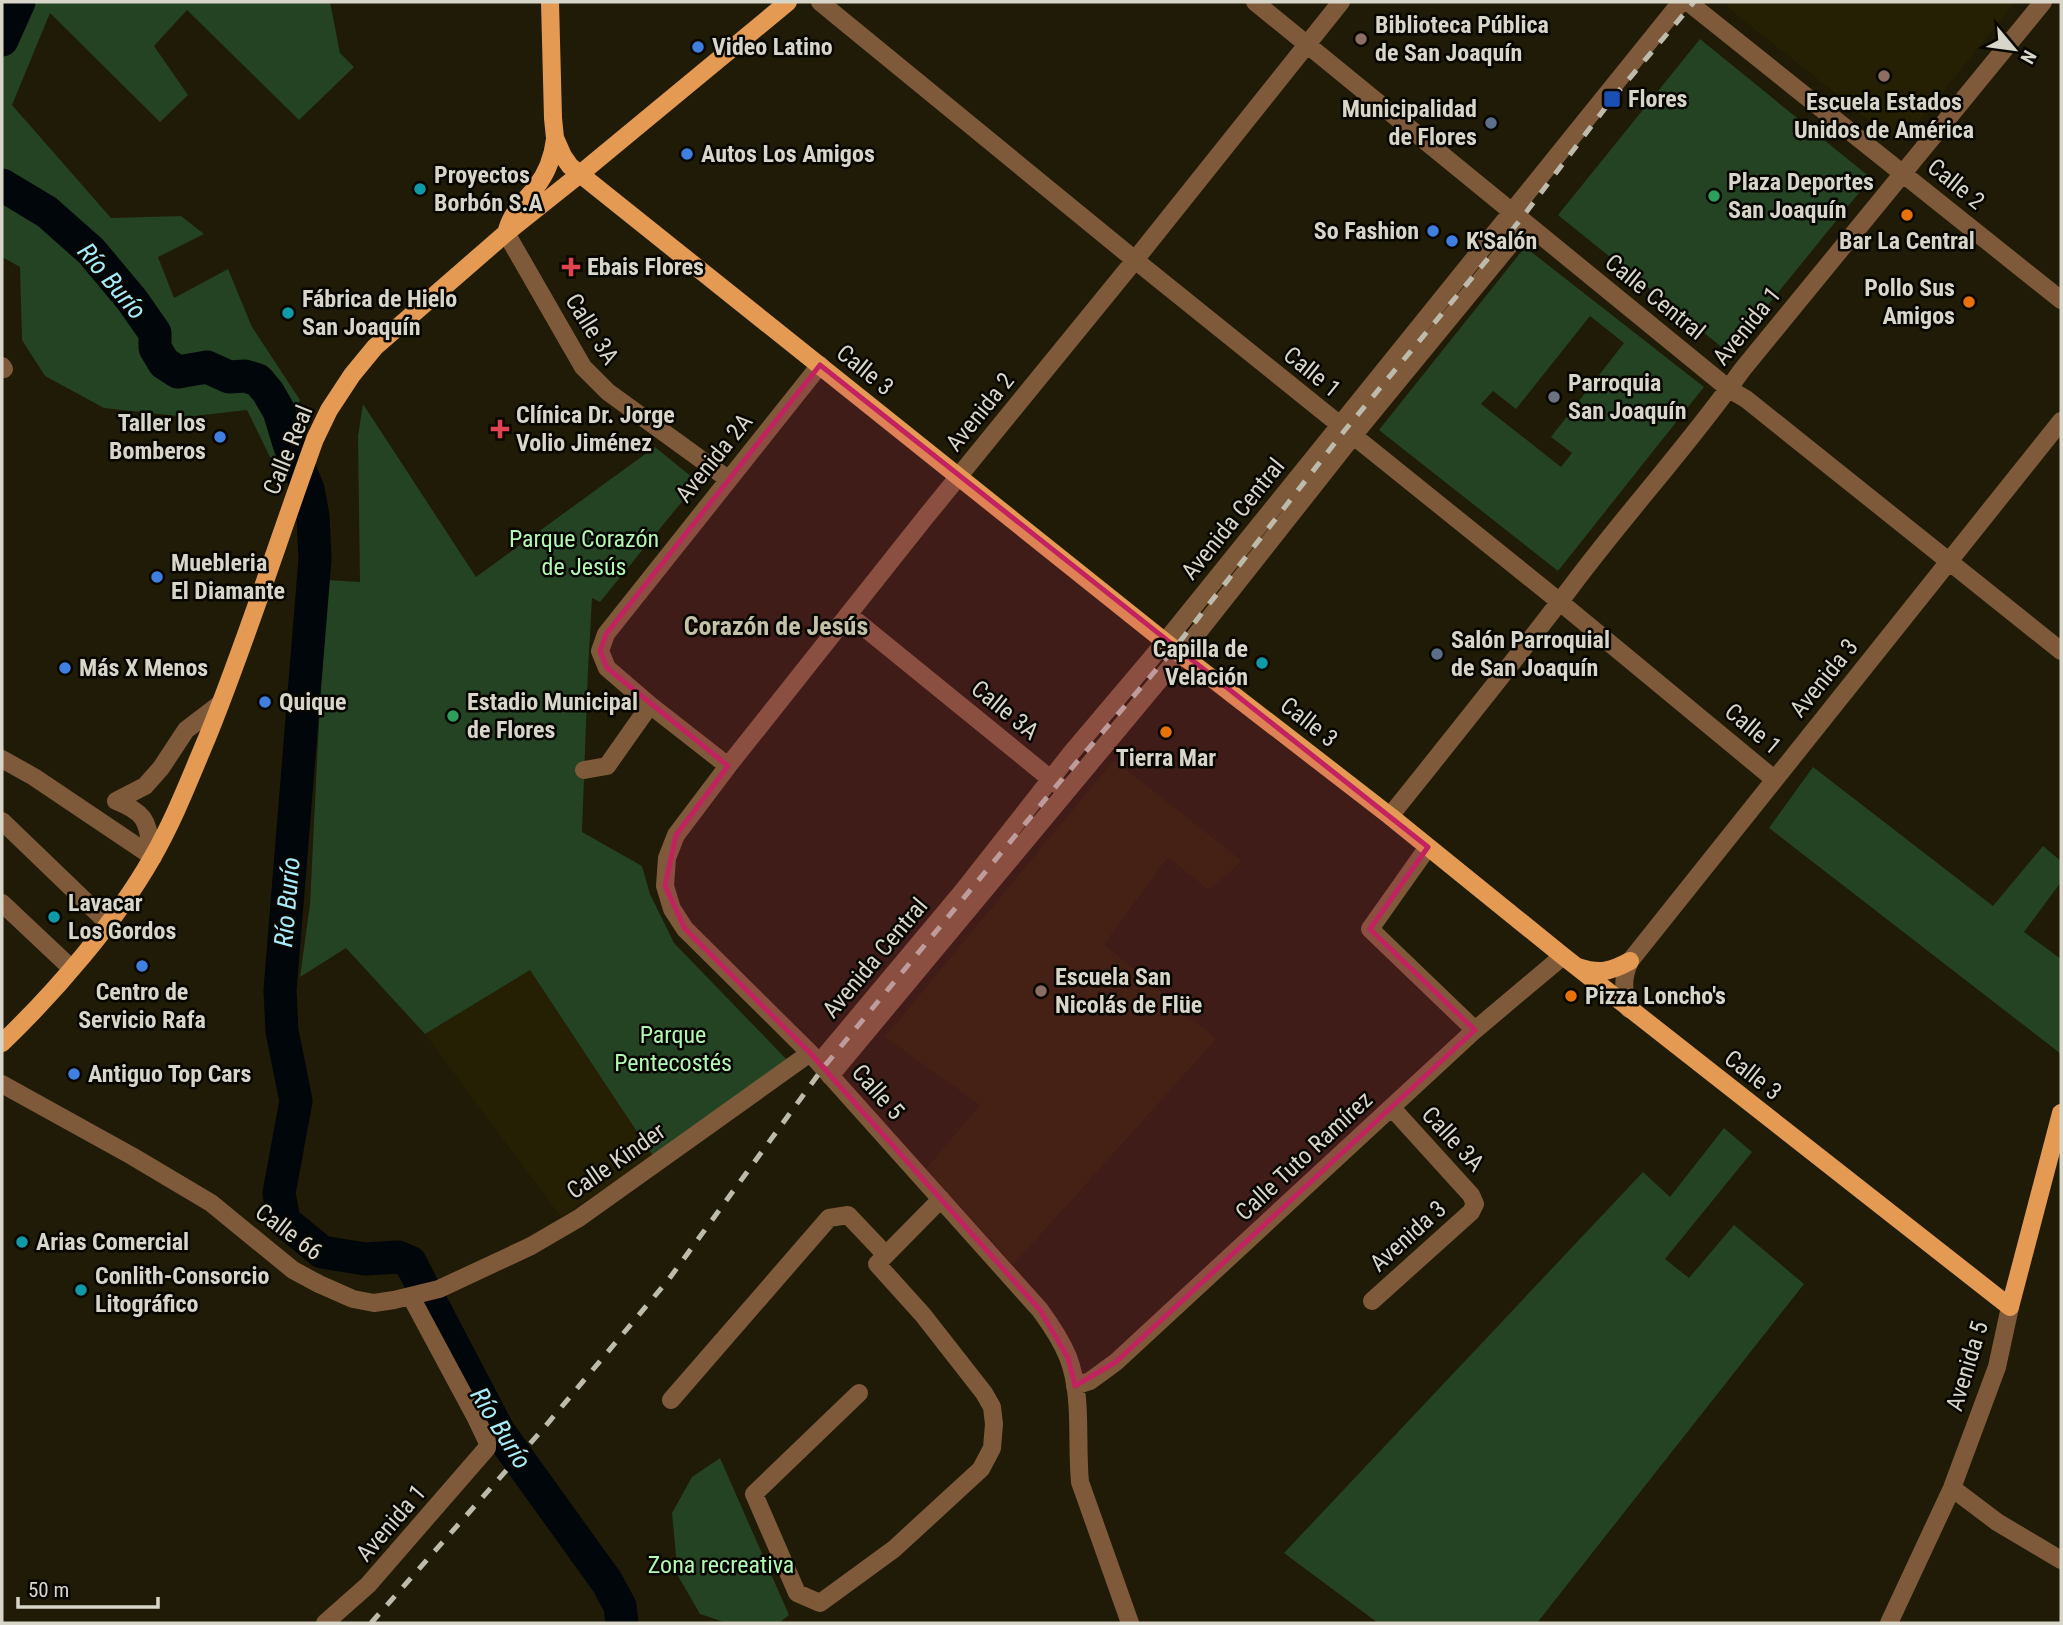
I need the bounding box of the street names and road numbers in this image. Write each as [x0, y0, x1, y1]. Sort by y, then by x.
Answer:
street label: Calle 2 [1922, 153, 1990, 215]
street label: Calle Central [1599, 248, 1711, 346]
street label: Avenida 1 [1707, 281, 1787, 371]
street label: Calle 3A [559, 288, 625, 370]
street label: Calle 3 [831, 339, 899, 401]
street label: Calle 1 [1278, 341, 1346, 403]
street label: Avenida 2 [940, 367, 1020, 457]
street label: Calle Real [257, 401, 319, 499]
street label: Avenida 2A [670, 408, 758, 508]
street label: Avenida Central [1176, 453, 1290, 585]
street label: Avenida 3 [1784, 633, 1864, 723]
street label: Calle 3A [966, 674, 1044, 746]
street label: Calle 3 [1275, 691, 1343, 753]
street label: Calle 1 [1719, 697, 1787, 761]
street label: Avenida Central [817, 892, 933, 1024]
street label: Calle 3 [1719, 1044, 1787, 1106]
street label: Calle 5 [846, 1059, 910, 1125]
street label: Calle Tuto Ramírez [1230, 1086, 1378, 1226]
street label: Calle 3A [1416, 1101, 1490, 1177]
street label: Calle Kinder [561, 1117, 671, 1205]
street label: Avenida 3 [1364, 1195, 1452, 1277]
street label: Calle 66 [250, 1198, 328, 1266]
street label: Avenida 5 [1940, 1318, 1994, 1414]
street label: Avenida 1 [350, 1479, 432, 1567]

